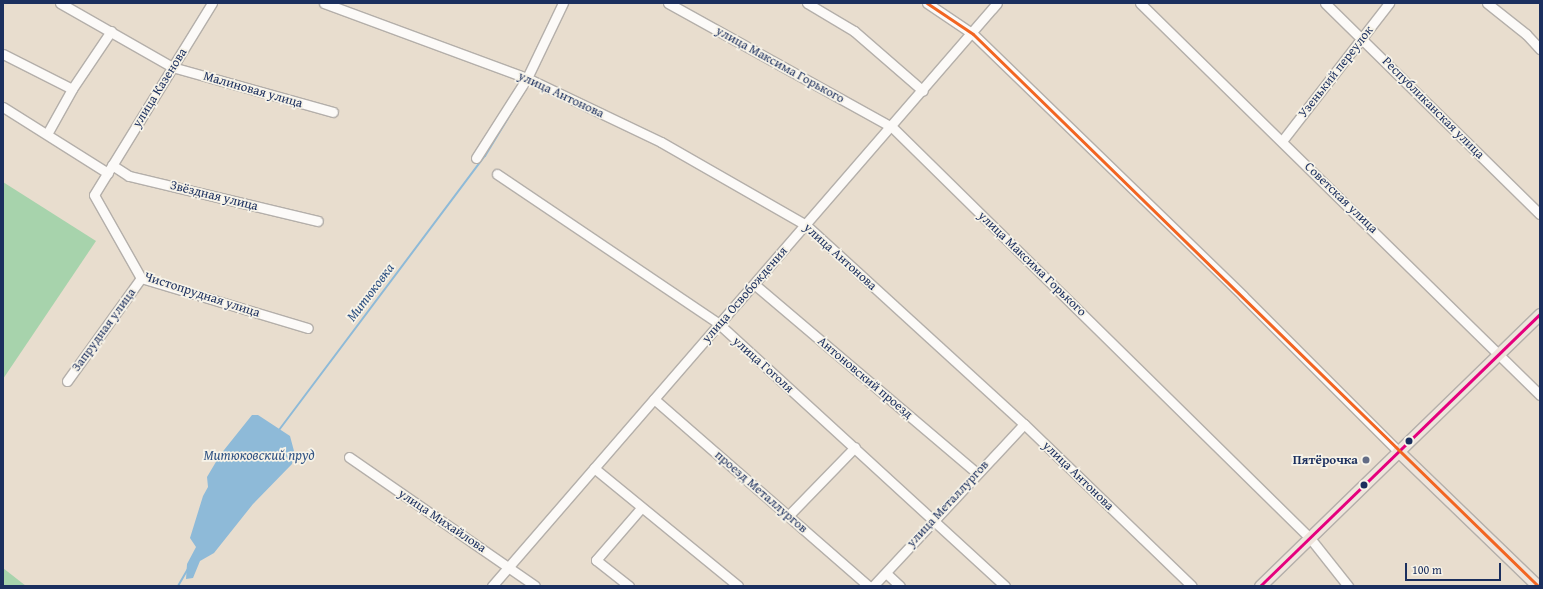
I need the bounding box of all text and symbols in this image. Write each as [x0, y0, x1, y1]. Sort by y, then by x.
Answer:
street label: улица Максима Горького [713, 23, 847, 107]
street label: Узенький переулок [1295, 23, 1377, 121]
street label: улица Казенова [129, 45, 191, 131]
street label: Республиканская улица [1379, 54, 1487, 162]
street label: Малиновая улица [202, 68, 304, 112]
street label: улица Антонова [516, 68, 606, 122]
street label: Советская улица [1301, 159, 1381, 237]
street label: Звёздная улица [168, 178, 260, 214]
street label: улица Максима Горького [975, 208, 1089, 320]
street label: улица Антонова [800, 220, 880, 294]
street label: улица Освобождения [699, 244, 791, 346]
water label: Митюковка [343, 260, 397, 324]
street label: Чистопрудная улица [142, 269, 262, 321]
street label: Запрудная улица [69, 285, 139, 375]
street label: улица Гоголя [729, 334, 797, 396]
street label: Антоновский проезд [814, 334, 916, 422]
unlabelled marker [1404, 436, 1414, 446]
street label: улица Антонова [1039, 438, 1117, 514]
water label: Митюковский пруд [203, 447, 315, 463]
street label: проезд Металлургов [711, 447, 811, 537]
place label: Пятёрочка [1293, 452, 1358, 468]
marker: Пятёрочка [1361, 455, 1371, 465]
street label: улица Металлургов [904, 457, 992, 551]
unlabelled marker [1359, 480, 1369, 490]
street label: улица Михайлова [395, 486, 489, 556]
scale bar [1407, 555, 1503, 581]
text: 100 m [1412, 561, 1442, 578]

